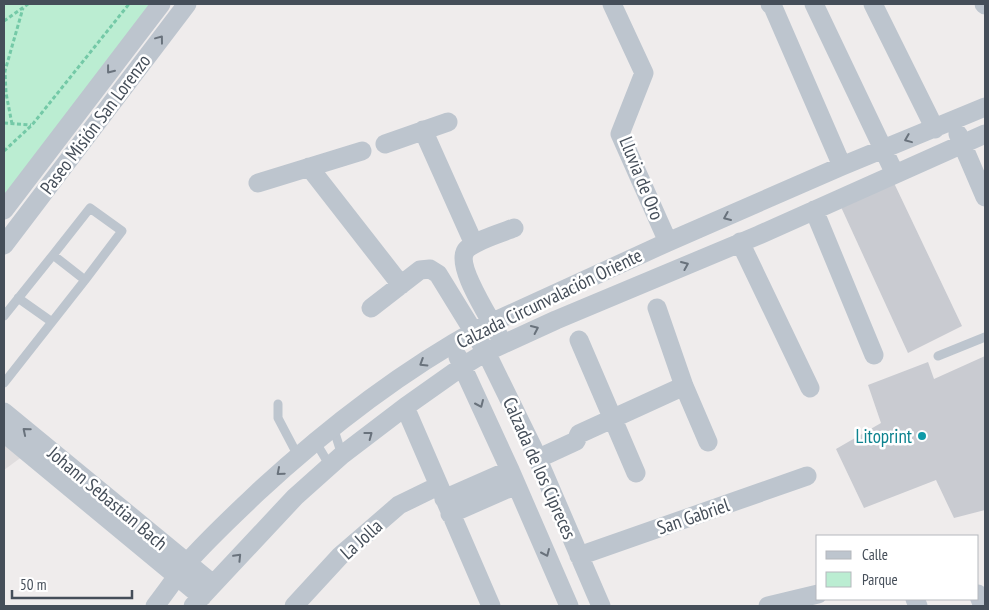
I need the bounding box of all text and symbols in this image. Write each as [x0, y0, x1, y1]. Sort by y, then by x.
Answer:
one-way arrow [155, 36, 163, 45]
street label: Paseo Misión San Lorenzo [35, 49, 155, 199]
one-way arrow [108, 64, 116, 73]
street label: Lluvia de Oro [614, 133, 670, 223]
one-way arrow [904, 133, 913, 144]
one-way arrow [723, 211, 732, 222]
street label: Calzada Circunvalación Oriente [452, 243, 646, 353]
one-way arrow [680, 261, 689, 272]
one-way arrow [530, 325, 539, 336]
one-way arrow [419, 356, 428, 366]
street label: Calzada de los Cipreces [498, 393, 582, 543]
one-way arrow [474, 399, 485, 408]
place label: Litoprint [856, 424, 913, 448]
one-way arrow [23, 427, 32, 436]
marker: Litoprint [916, 430, 928, 442]
one-way arrow [363, 432, 372, 440]
street label: Johann Sebastian Bach [43, 440, 173, 555]
one-way arrow [277, 466, 286, 475]
street label: San Gabriel [654, 492, 733, 540]
street label: La Jolla [335, 514, 387, 564]
legend [816, 535, 979, 600]
text: Calle [862, 545, 888, 564]
one-way arrow [539, 548, 550, 557]
one-way arrow [232, 554, 241, 563]
scale bar [12, 568, 132, 600]
text: Parque [862, 570, 898, 589]
text: 50 m [20, 575, 46, 594]

